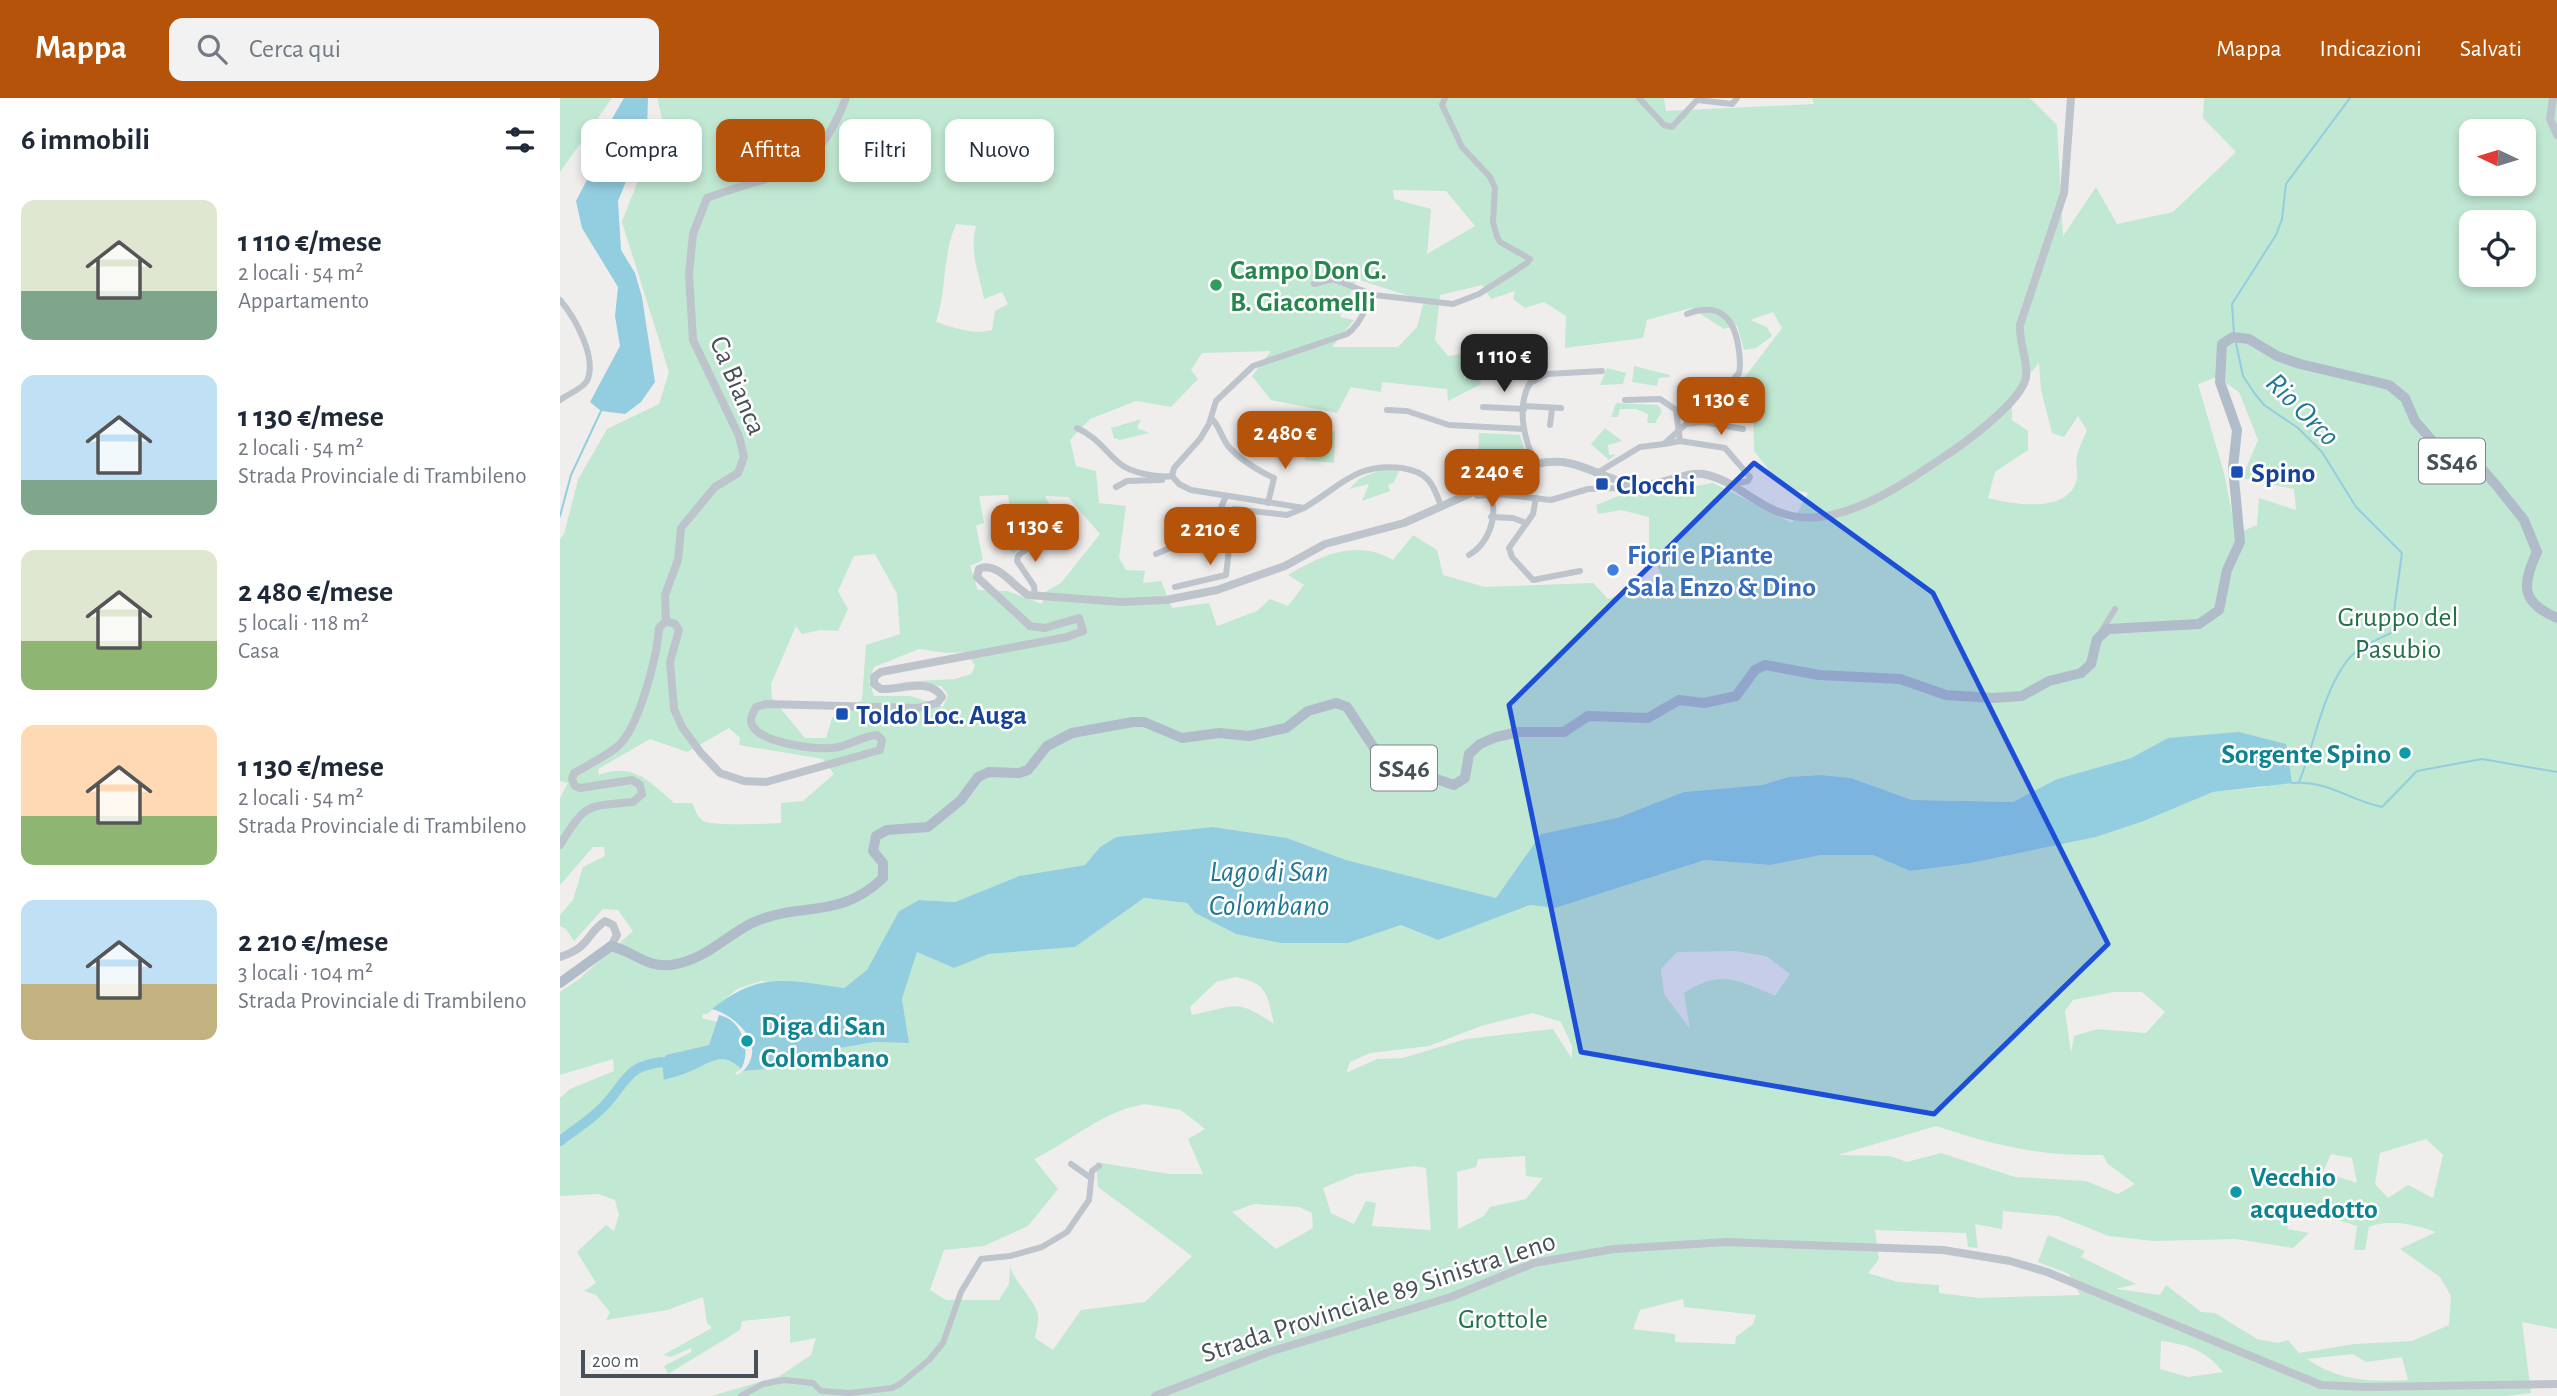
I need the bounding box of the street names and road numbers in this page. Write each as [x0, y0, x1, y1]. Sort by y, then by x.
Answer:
street label: Ca Bianca [704, 332, 770, 439]
road number: SS46 [2419, 438, 2485, 484]
road number: SS46 [1371, 746, 1437, 790]
street label: Strada Provinciale 89 Sinistra Leno [1198, 1227, 1559, 1368]

